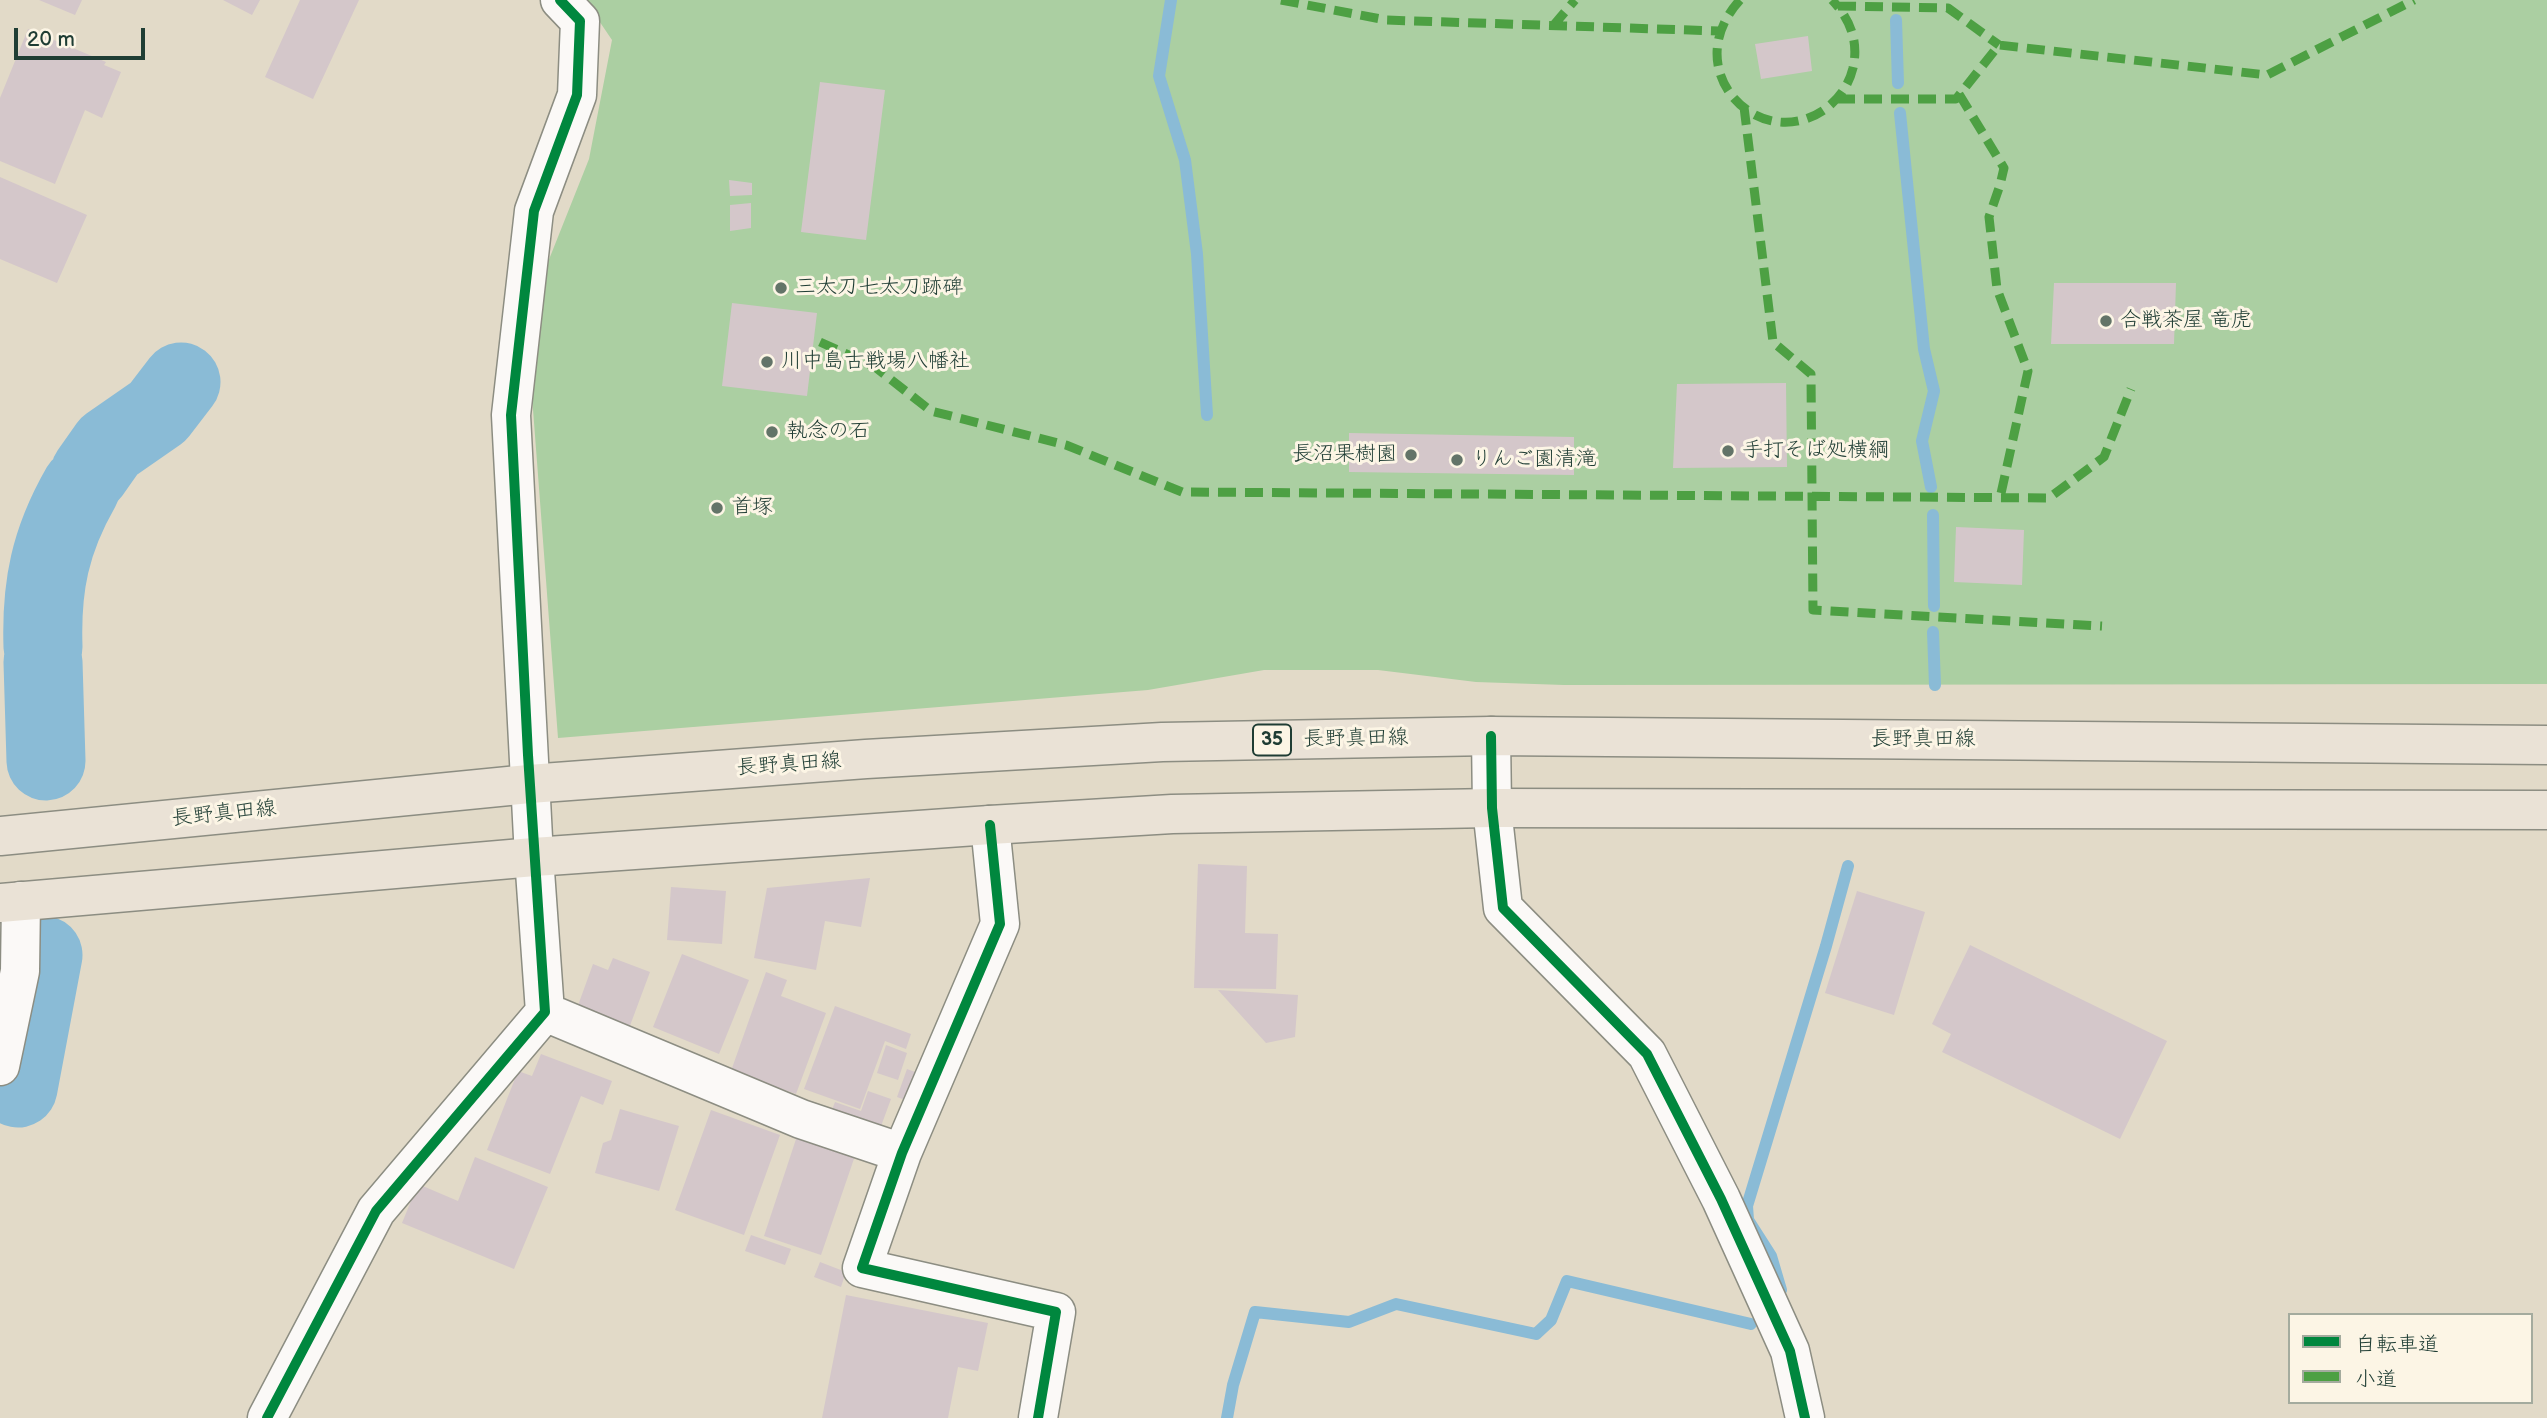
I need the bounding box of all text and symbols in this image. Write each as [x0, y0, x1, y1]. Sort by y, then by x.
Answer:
scale bar [18, 14, 149, 58]
text: 20 m [27, 27, 75, 52]
place label: 三太刀七太刀跡碑 [795, 275, 963, 301]
marker: 三太刀七太刀跡碑 [773, 280, 789, 296]
place label: 合戦茶屋 竜虎 [2120, 308, 2252, 334]
marker: 合戦茶屋 竜虎 [2098, 313, 2114, 329]
place label: 川中島古戦場八幡社 [781, 349, 970, 375]
marker: 川中島古戦場八幡社 [759, 354, 775, 370]
place label: 執念の石 [786, 419, 870, 445]
marker: 執念の石 [764, 424, 780, 440]
place label: 手打そば処横綱 [1742, 438, 1889, 464]
place label: 長沼果樹園 [1292, 442, 1397, 468]
marker: 手打そば処横綱 [1720, 443, 1736, 459]
marker: 長沼果樹園 [1403, 447, 1419, 463]
place label: りんご園清滝 [1471, 447, 1597, 473]
marker: りんご園清滝 [1449, 452, 1465, 468]
place label: 首塚 [731, 495, 773, 521]
marker: 首塚 [709, 500, 725, 516]
road number: 35 [1253, 724, 1291, 755]
street label: 長野真田線 [1303, 725, 1409, 753]
street label: 長野真田線 [1871, 727, 1975, 753]
street label: 長野真田線 [736, 749, 842, 781]
street label: 長野真田線 [170, 796, 278, 832]
legend [2288, 1313, 2533, 1404]
text: 自転車道 [2355, 1332, 2439, 1357]
text: 小道 [2355, 1367, 2397, 1392]

